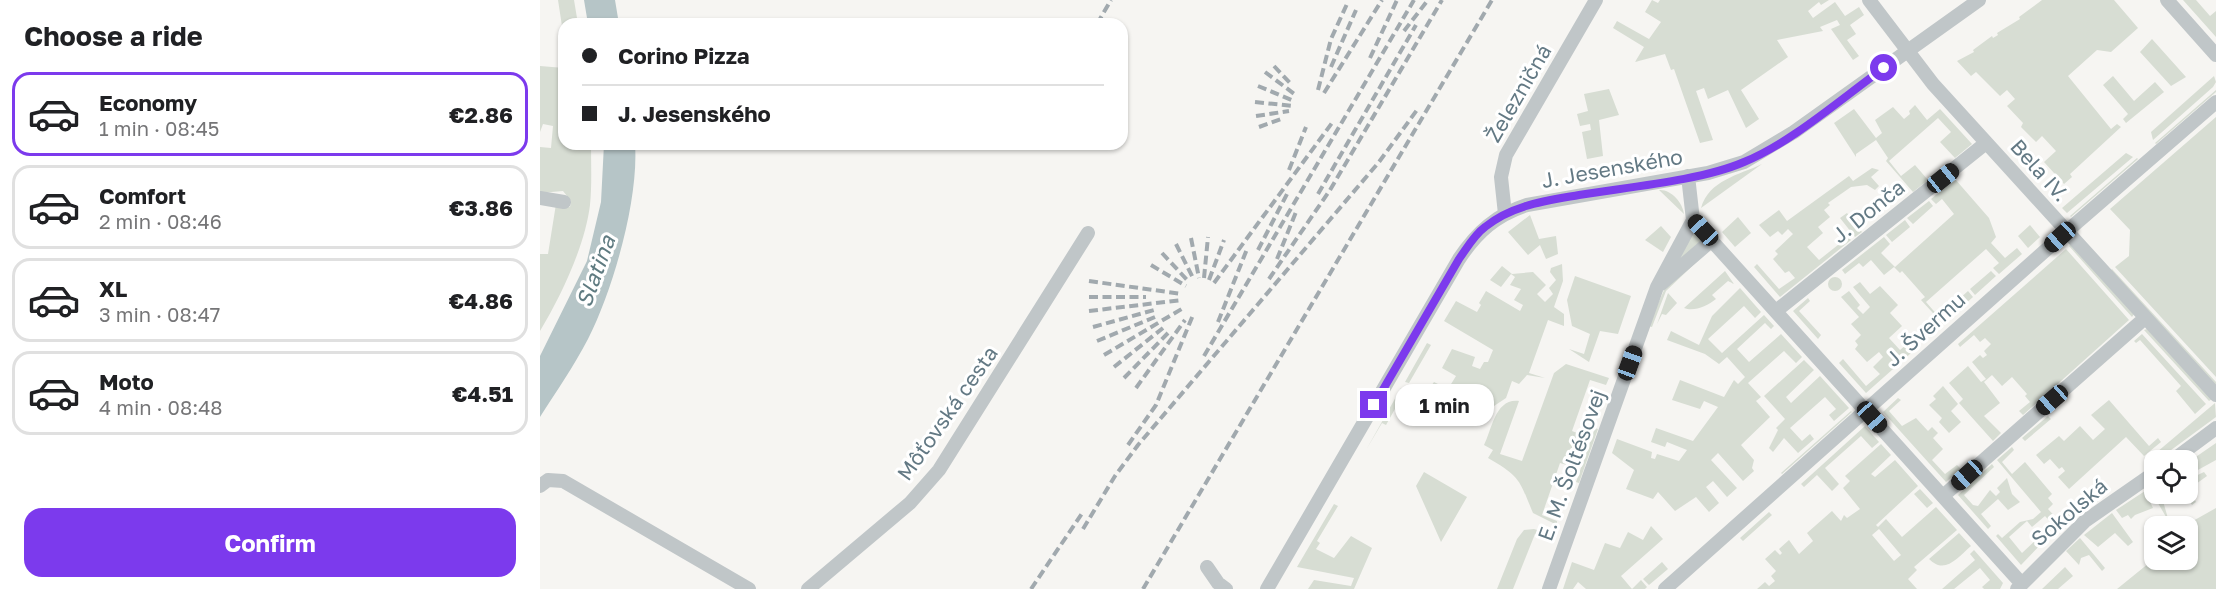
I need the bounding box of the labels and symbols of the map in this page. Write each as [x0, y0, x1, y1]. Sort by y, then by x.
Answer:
street label: Železničná [1480, 40, 1556, 146]
route start [1870, 54, 1897, 81]
street label: Bela IV. [2005, 134, 2075, 206]
street label: J. Jesenského [1539, 143, 1685, 193]
car [1923, 160, 1963, 196]
street label: J. Donča [1826, 174, 1910, 248]
car [1684, 211, 1722, 249]
car [2041, 218, 2079, 256]
water label: Slatina [570, 230, 621, 310]
street label: J. Švermu [1880, 286, 1970, 372]
street label: Môťovská cesta [891, 341, 1003, 485]
car [1615, 343, 1645, 383]
car [2033, 381, 2071, 419]
callout: 1 min [1395, 384, 1494, 426]
street label: E. M. Šoltésovej [1532, 386, 1610, 544]
route end [1360, 391, 1387, 418]
car [1853, 398, 1891, 436]
car [1948, 456, 1986, 494]
street label: Sokolská [2026, 473, 2112, 551]

